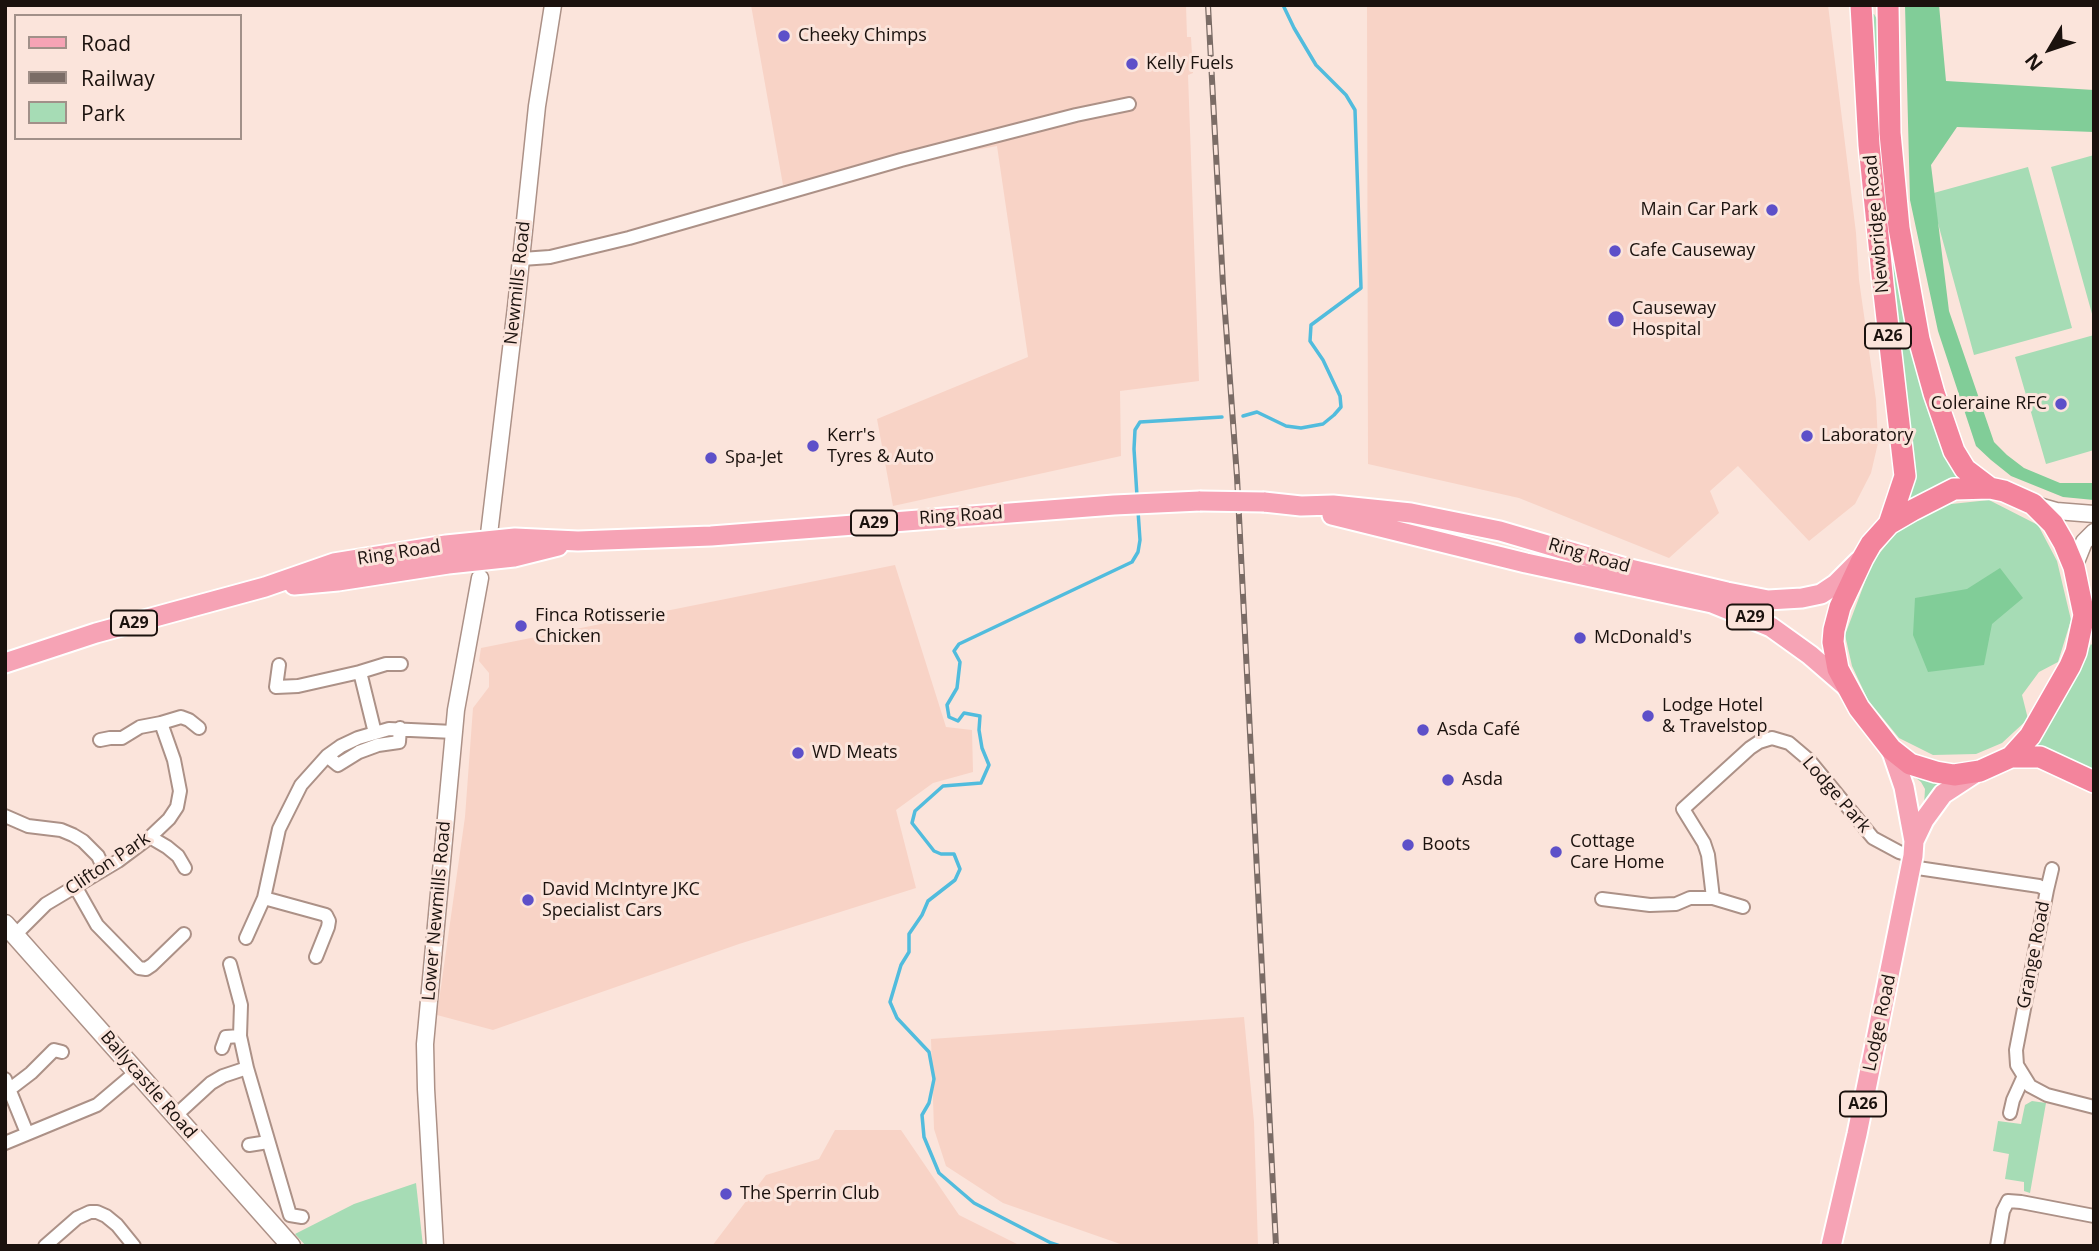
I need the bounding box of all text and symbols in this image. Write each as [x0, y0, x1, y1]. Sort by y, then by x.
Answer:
legend [14, 14, 242, 140]
north arrow [2015, 14, 2085, 84]
place label: Cheeky Chimps [798, 25, 927, 47]
marker: Cheeky Chimps [776, 28, 792, 44]
text: Road [81, 29, 131, 57]
text: N [2019, 48, 2049, 76]
place label: Kelly Fuels [1146, 53, 1233, 75]
marker: Kelly Fuels [1124, 56, 1140, 72]
text: Railway [81, 64, 155, 92]
text: Park [81, 99, 125, 127]
street label: Newbridge Road [1860, 154, 1894, 294]
place label: Main Car Park [1641, 199, 1758, 221]
marker: Main Car Park [1764, 202, 1780, 218]
street label: Newmills Road [501, 220, 535, 346]
place label: Cafe Causeway [1629, 240, 1755, 262]
marker: Cafe Causeway [1607, 243, 1623, 259]
place label: Causeway Hospital [1632, 298, 1716, 340]
marker: Causeway Hospital [1606, 309, 1626, 329]
road number: A26 [1865, 324, 1911, 348]
place label: Coleraine RFC [1931, 393, 2047, 415]
marker: Coleraine RFC [2053, 396, 2069, 412]
place label: Kerr's Tyres & Auto [827, 425, 934, 467]
place label: Laboratory [1821, 425, 1913, 447]
marker: Laboratory [1799, 428, 1815, 444]
marker: Kerr's Tyres & Auto [805, 438, 821, 454]
place label: Spa-Jet [725, 447, 783, 469]
marker: Spa-Jet [703, 450, 719, 466]
street label: Ring Road [918, 502, 1004, 530]
road number: A29 [851, 510, 897, 536]
street label: Ring Road [1546, 534, 1632, 578]
street label: Ring Road [356, 536, 442, 570]
road number: A29 [1727, 604, 1773, 630]
place label: Finca Rotisserie Chicken [535, 605, 665, 648]
road number: A29 [111, 610, 157, 636]
marker: Finca Rotisserie Chicken [513, 618, 529, 634]
place label: McDonald's [1594, 627, 1692, 649]
marker: McDonald's [1572, 630, 1588, 646]
place label: Lodge Hotel & Travelstop [1662, 695, 1768, 738]
marker: Lodge Hotel & Travelstop [1640, 708, 1656, 724]
place label: Asda Café [1437, 719, 1520, 741]
marker: Asda Café [1415, 722, 1431, 738]
place label: WD Meats [812, 742, 898, 764]
marker: WD Meats [790, 745, 806, 761]
street label: Lodge Park [1797, 753, 1875, 837]
place label: Asda [1462, 769, 1503, 791]
marker: Asda [1440, 772, 1456, 788]
street label: Lower Newmills Road [418, 820, 456, 1002]
street label: Clifton Park [62, 828, 154, 900]
place label: Cottage Care Home [1570, 831, 1664, 874]
place label: Boots [1422, 834, 1470, 856]
marker: Boots [1400, 837, 1416, 853]
marker: Cottage Care Home [1548, 844, 1564, 860]
place label: David McIntyre JKC Specialist Cars [542, 879, 700, 922]
marker: David McIntyre JKC Specialist Cars [520, 892, 536, 908]
street label: Grange Road [2013, 899, 2055, 1011]
street label: Lodge Road [1859, 972, 1901, 1074]
street label: Ballycastle Road [95, 1027, 201, 1143]
road number: A26 [1840, 1092, 1886, 1116]
place label: The Sperrin Club [740, 1183, 880, 1205]
marker: The Sperrin Club [718, 1186, 734, 1202]

